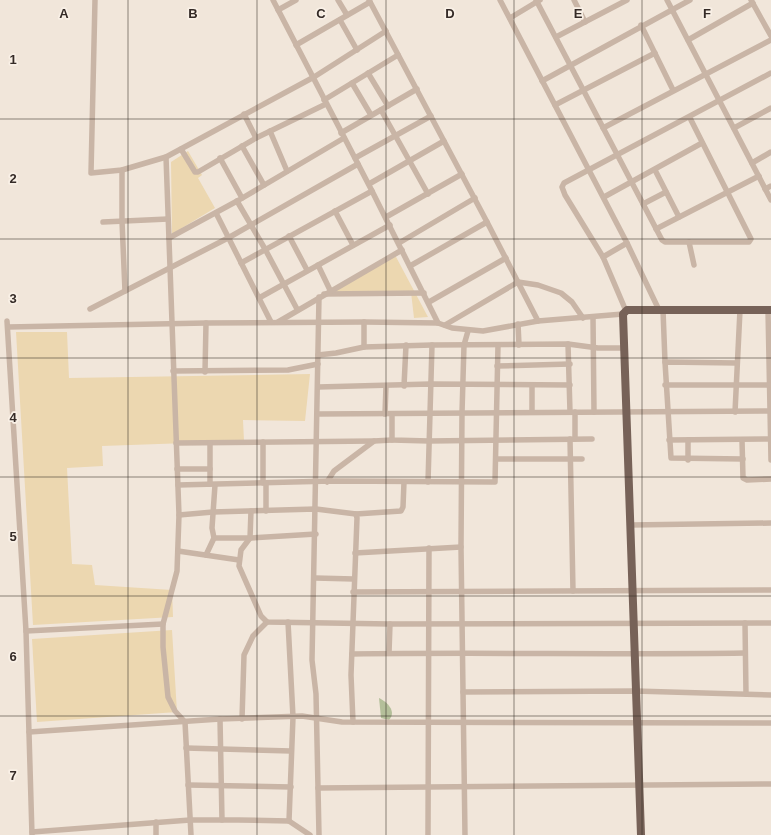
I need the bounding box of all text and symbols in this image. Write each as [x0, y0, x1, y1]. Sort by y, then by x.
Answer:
text: A [59, 6, 69, 21]
text: B [188, 6, 198, 21]
text: C [316, 6, 326, 21]
text: D [445, 6, 455, 21]
text: E [574, 6, 583, 21]
text: F [703, 6, 711, 21]
text: 1 [9, 52, 17, 67]
text: 2 [9, 171, 17, 186]
text: 3 [9, 291, 17, 306]
text: 4 [9, 410, 17, 425]
text: 5 [9, 529, 17, 544]
text: 6 [9, 649, 17, 664]
text: 7 [9, 768, 17, 783]

